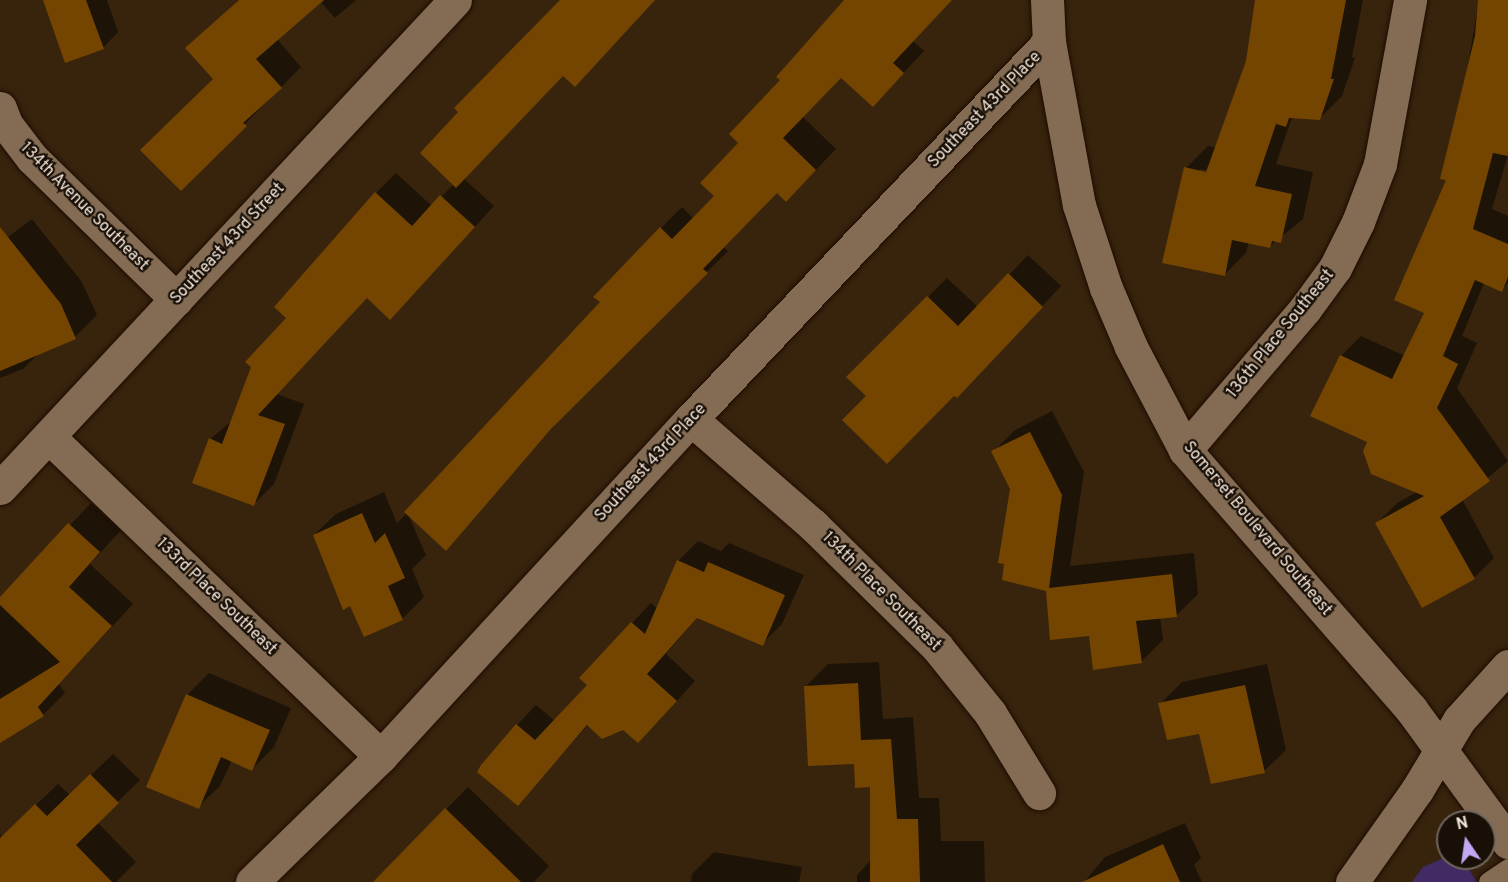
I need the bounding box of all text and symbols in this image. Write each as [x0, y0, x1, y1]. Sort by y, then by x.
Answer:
street label: Southeast 43rd Place [925, 48, 1045, 172]
street label: 134th Avenue Southeast [16, 139, 152, 275]
street label: Southeast 43rd Street [167, 179, 289, 309]
street label: 136th Place Southeast [1223, 266, 1339, 402]
street label: Southeast 43rd Place [591, 400, 711, 526]
street label: Somerset Boulevard Southeast [1179, 438, 1335, 620]
street label: 134th Place Southeast [818, 529, 944, 655]
street label: 133rd Place Southeast [152, 535, 280, 659]
north arrow [1436, 810, 1496, 870]
text: N [1455, 813, 1470, 835]

